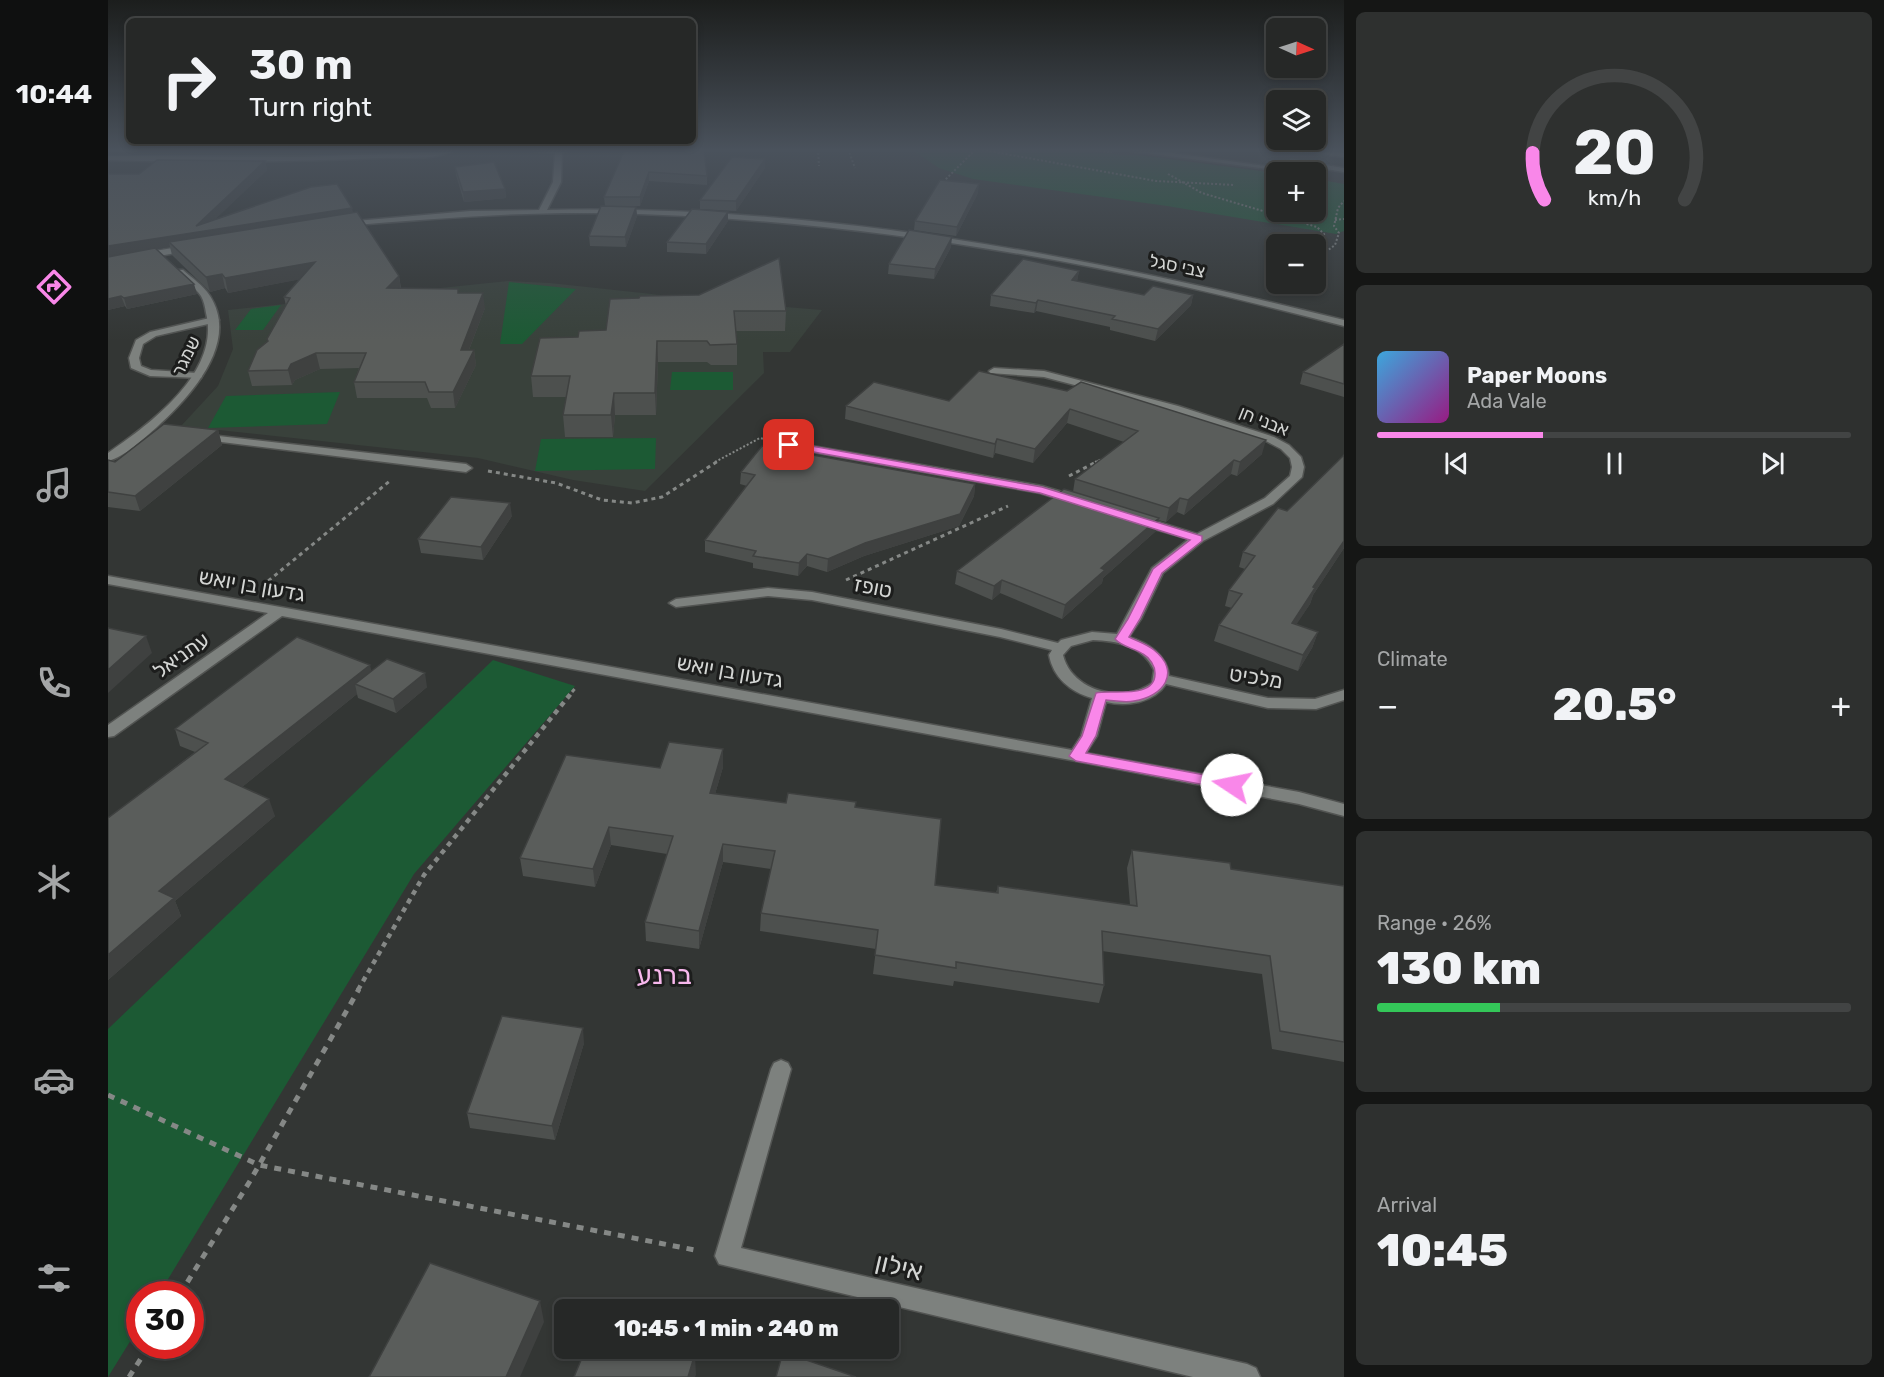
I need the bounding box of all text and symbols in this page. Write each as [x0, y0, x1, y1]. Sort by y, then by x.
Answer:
north arrow [1266, 18, 1326, 78]
map controls [1266, 18, 1326, 294]
text: 30 m [249, 40, 353, 90]
icon: right [150, 42, 228, 120]
text: 10:44 [16, 78, 92, 110]
button: layers [1266, 90, 1326, 150]
text: Turn right [249, 91, 372, 123]
text: 20 [1573, 116, 1655, 190]
button: + [1266, 162, 1326, 222]
text: km/h [1587, 185, 1641, 210]
button: − [1266, 234, 1326, 294]
street label: צבי סגל [1147, 249, 1207, 283]
icon: directions [33, 266, 75, 308]
street label: שמגר [167, 332, 205, 380]
text: Paper Moons [1467, 362, 1607, 389]
text: Ada Vale [1467, 389, 1547, 413]
street label: אבני חן [1236, 401, 1292, 441]
pin [763, 419, 814, 470]
icon: arrive [772, 428, 805, 461]
icon: previous [1440, 447, 1473, 480]
icon: pause [1598, 447, 1631, 480]
icon: next [1756, 447, 1789, 480]
icon: music [33, 464, 75, 506]
street label: גדעון בן יואש [197, 563, 307, 607]
street label: טופז [852, 571, 894, 603]
street label: עתניאל [148, 627, 214, 683]
text: Climate [1377, 647, 1448, 671]
street label: גדעון בן יואש [675, 649, 785, 693]
street label: מלכיט [1228, 660, 1284, 694]
icon: phone [33, 662, 75, 704]
text: 20.5° [1552, 678, 1677, 731]
text: − [1377, 686, 1398, 725]
text: + [1830, 686, 1851, 725]
position arrow [1200, 753, 1264, 817]
icon: climate [33, 861, 75, 903]
text: Range · 26% [1377, 911, 1492, 935]
text: 130 km [1377, 942, 1541, 995]
district label: ברנע [636, 959, 692, 991]
icon: car [33, 1059, 75, 1101]
text: Arrival [1377, 1193, 1437, 1217]
text: 10:45 [1377, 1224, 1508, 1277]
street label: אילון [872, 1247, 926, 1287]
icon: filters [33, 1257, 75, 1299]
speed limit sign: 30 [126, 1281, 204, 1359]
text: 10:45 · 1 min · 240 m [614, 1315, 839, 1342]

